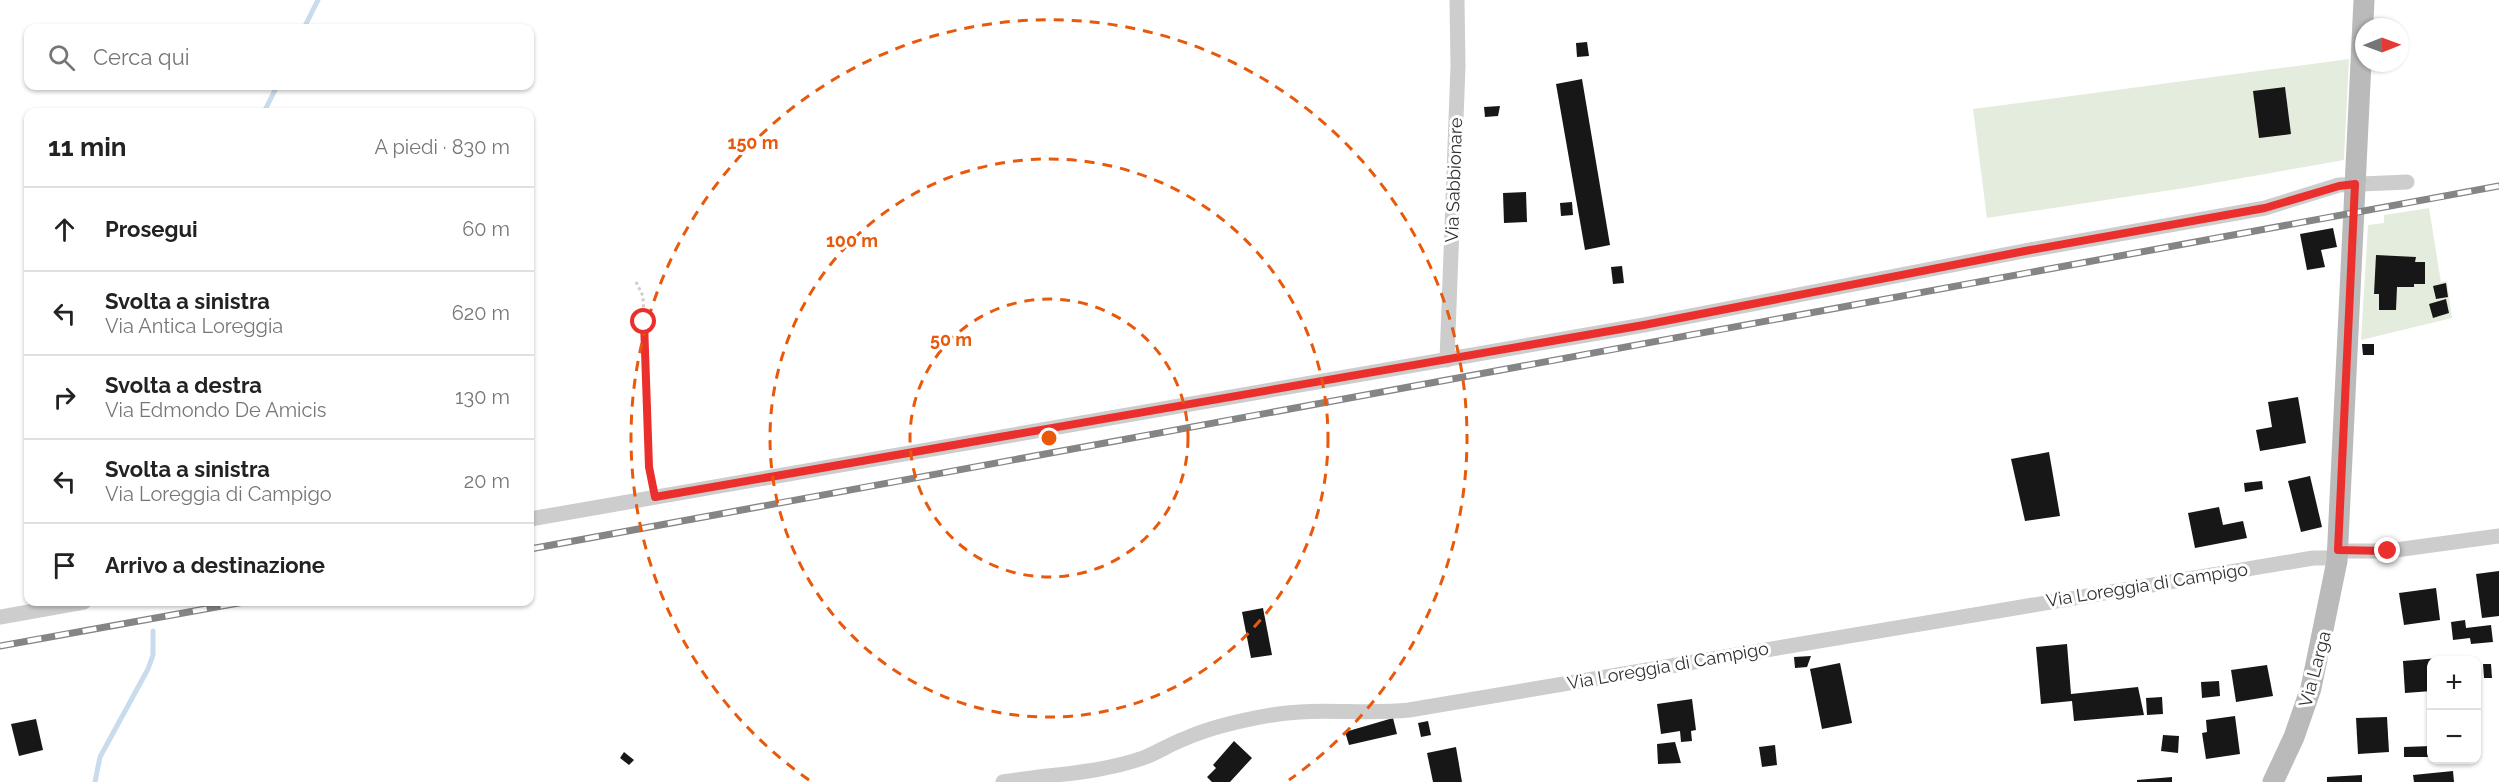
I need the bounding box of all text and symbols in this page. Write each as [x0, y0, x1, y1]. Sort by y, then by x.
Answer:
north arrow [2355, 18, 2409, 72]
search box [24, 24, 534, 90]
icon: search [45, 41, 78, 74]
text: Cerca qui [93, 44, 190, 70]
street label: Via Sabbionare [1441, 117, 1466, 243]
text: 11 min [48, 132, 126, 162]
text: 150 m [728, 132, 779, 153]
text: A piedi · 830 m [375, 135, 510, 159]
icon: ahead [48, 213, 81, 246]
text: Prosegui [105, 216, 198, 242]
text: 60 m [462, 217, 510, 241]
text: 100 m [826, 230, 878, 251]
text: Svolta a sinistra [105, 288, 270, 314]
icon: left [48, 297, 81, 330]
text: 620 m [452, 301, 510, 325]
route start [630, 308, 656, 334]
text: Via Antica Loreggia [105, 314, 283, 338]
text: 50 m [930, 329, 972, 350]
text: Svolta a destra [105, 372, 262, 398]
icon: right [48, 381, 81, 414]
text: 130 m [455, 385, 510, 409]
text: Via Edmondo De Amicis [105, 398, 326, 422]
centre of rings [1039, 428, 1059, 448]
text: Svolta a sinistra [105, 456, 270, 482]
icon: left [48, 465, 81, 498]
text: 20 m [464, 469, 510, 493]
text: Via Loreggia di Campigo [105, 482, 332, 506]
route end [2374, 537, 2400, 563]
icon: arrive [48, 549, 81, 582]
text: Arrivo a destinazione [105, 552, 325, 578]
street label: Via Loreggia di Campigo [2045, 558, 2250, 611]
street label: Via Larga [2294, 629, 2335, 709]
street label: Via Loreggia di Campigo [1566, 637, 1770, 694]
map controls [2427, 656, 2481, 764]
button: + [2427, 656, 2481, 710]
button: − [2427, 710, 2481, 764]

